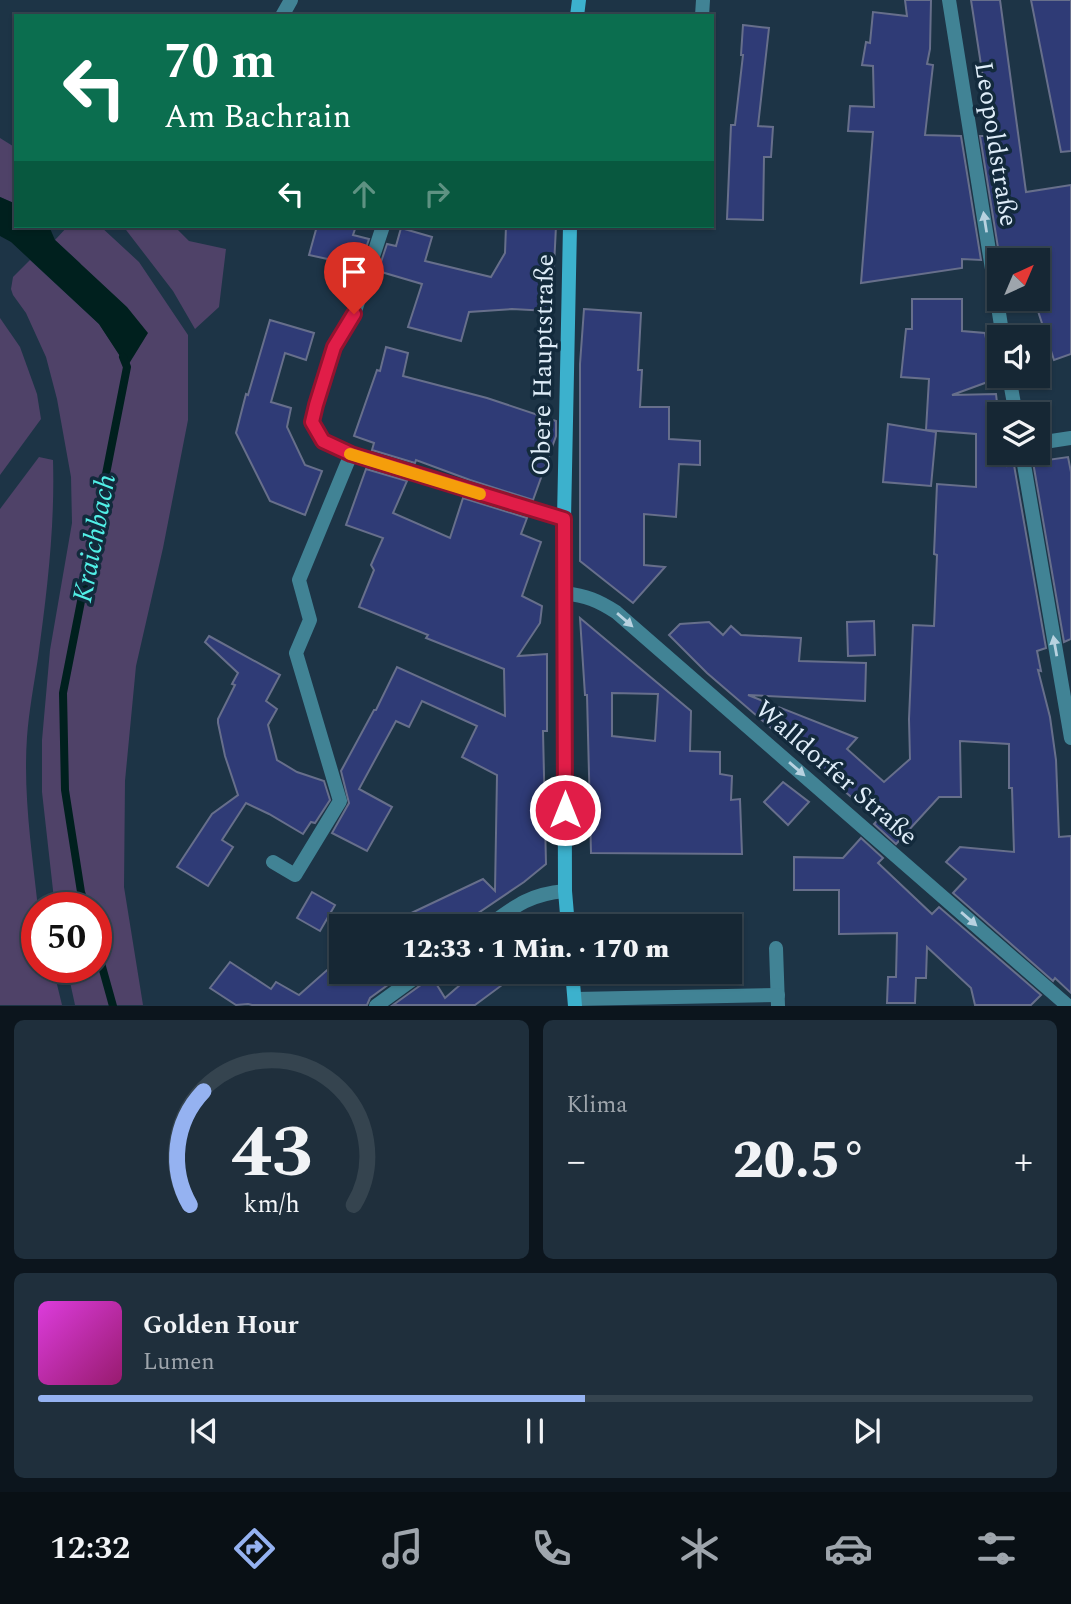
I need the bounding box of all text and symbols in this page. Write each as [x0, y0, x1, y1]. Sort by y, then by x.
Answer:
text: 70 m [164, 25, 275, 100]
icon: left [49, 42, 140, 133]
street label: Leopoldstraße [963, 59, 1029, 229]
text: Am Bachrain [164, 93, 352, 142]
icon: left [272, 175, 310, 213]
icon: ahead [345, 175, 383, 213]
icon: right [418, 175, 456, 213]
one-way arrow [979, 211, 990, 233]
pin [324, 242, 384, 314]
north arrow [987, 248, 1050, 312]
map controls [987, 248, 1050, 465]
icon: arrive [335, 253, 373, 291]
street label: Obere Hauptstraße [521, 254, 565, 476]
button: sound [987, 325, 1050, 388]
button: layers [987, 402, 1050, 465]
water label: Kraichbach [61, 470, 128, 606]
one-way arrow [617, 612, 634, 627]
one-way arrow [1049, 635, 1060, 657]
street label: Walldorfer Straße [746, 690, 927, 855]
one-way arrow [788, 761, 805, 777]
position arrow [528, 773, 602, 847]
speed limit sign: 50 [21, 892, 112, 983]
one-way arrow [960, 911, 977, 926]
text: 12:33 · 1 Min. · 170 m [402, 929, 669, 969]
text: Klima [567, 1088, 627, 1123]
text: 43 [230, 1099, 312, 1210]
text: 20.5° [733, 1122, 867, 1201]
text: − [567, 1133, 586, 1191]
text: + [1014, 1133, 1033, 1191]
text: km/h [243, 1186, 299, 1224]
text: Golden Hour [143, 1305, 299, 1345]
text: Lumen [143, 1345, 215, 1380]
icon: previous [185, 1412, 223, 1450]
icon: pause [516, 1412, 554, 1450]
icon: next [848, 1412, 886, 1450]
text: 12:32 [50, 1524, 130, 1573]
icon: directions [230, 1524, 279, 1573]
icon: music [378, 1524, 427, 1573]
icon: phone [527, 1524, 576, 1573]
icon: climate [675, 1524, 724, 1573]
icon: car [824, 1524, 873, 1573]
icon: filters [972, 1524, 1021, 1573]

